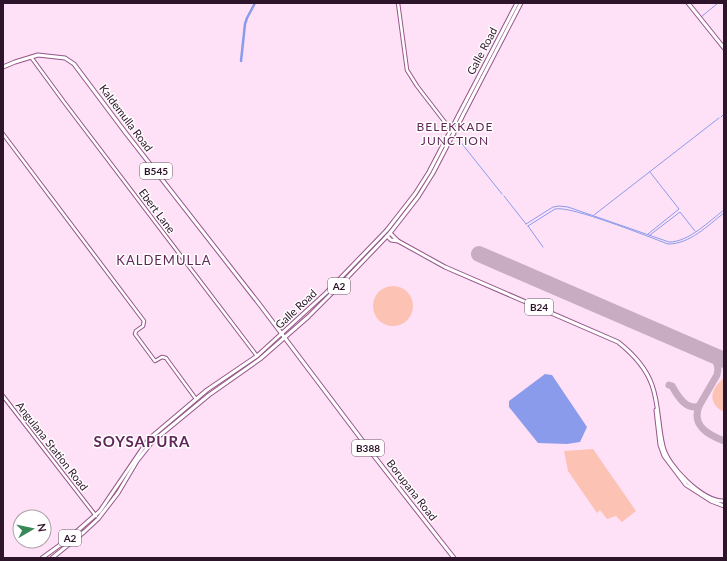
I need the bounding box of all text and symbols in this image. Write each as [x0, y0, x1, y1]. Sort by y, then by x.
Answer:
street label: Galle Road [464, 25, 499, 77]
street label: Kaldemulla Road [97, 82, 156, 154]
district label: BELEKKADE JUNCTION [417, 119, 493, 148]
road number: B545 [140, 163, 172, 179]
street label: Ebert Lane [137, 186, 178, 236]
district label: KALDEMULLA [116, 252, 212, 268]
road number: A2 [328, 278, 350, 294]
street label: Galle Road [272, 286, 319, 331]
road number: B24 [525, 299, 553, 315]
street label: Angulana Station Road [14, 399, 91, 493]
district label: SOYSAPURA [94, 432, 190, 450]
road number: B388 [352, 440, 384, 456]
street label: Borupana Road [385, 457, 440, 523]
north arrow [12, 509, 52, 549]
text: N [35, 522, 49, 533]
road number: A2 [59, 530, 81, 546]

